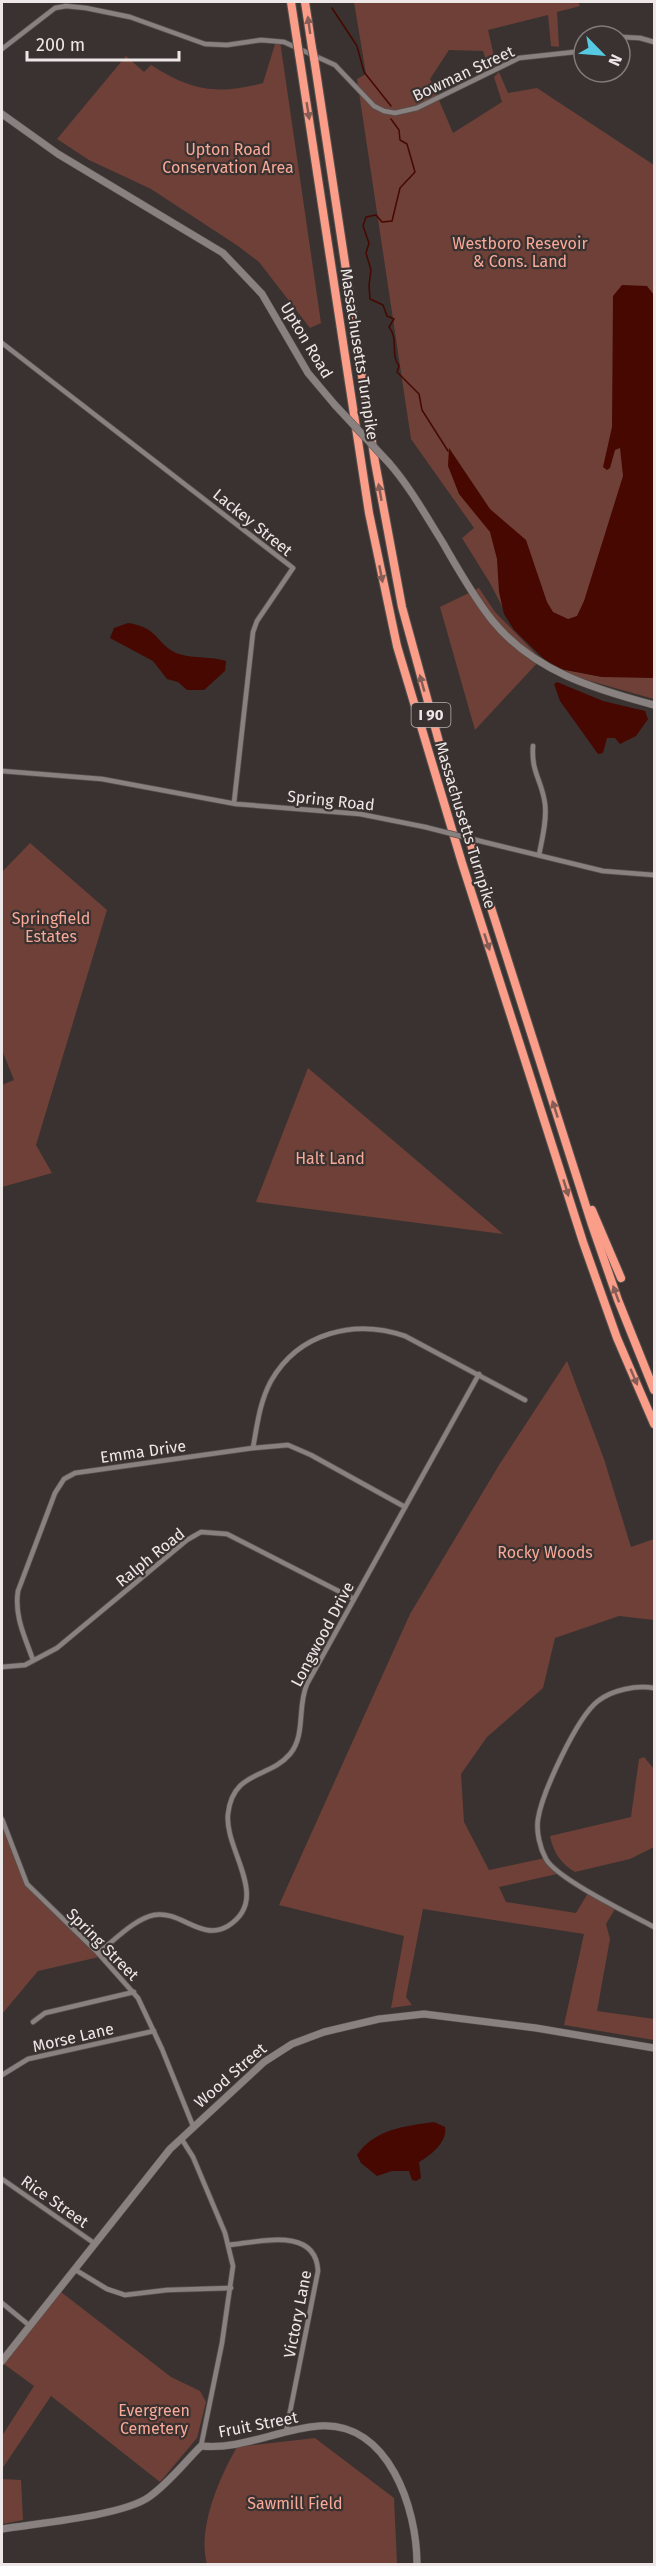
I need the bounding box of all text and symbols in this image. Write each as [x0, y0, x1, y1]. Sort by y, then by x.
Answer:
one-way arrow [304, 15, 313, 34]
scale bar [27, 24, 178, 62]
north arrow [572, 24, 632, 84]
text: 200 m [36, 34, 85, 56]
street label: Bowman Street [409, 42, 517, 105]
text: N [604, 51, 626, 69]
one-way arrow [304, 102, 313, 121]
park label: Upton Road Conservation Area [162, 140, 294, 177]
park label: Westboro Resevoir & Cons. Land [452, 234, 588, 271]
street label: Massachusetts Turnpike [337, 267, 382, 441]
street label: Upton Road [276, 299, 337, 382]
one-way arrow [375, 482, 384, 501]
street label: Lackey Street [209, 485, 296, 560]
one-way arrow [376, 564, 386, 583]
one-way arrow [417, 673, 426, 691]
road number: I 90 [412, 703, 450, 727]
street label: Massachusetts Turnpike [431, 739, 500, 911]
street label: Spring Road [286, 786, 376, 815]
park label: Springfield Estates [12, 909, 90, 946]
one-way arrow [483, 933, 492, 951]
one-way arrow [550, 1100, 559, 1118]
park label: Halt Land [295, 1149, 365, 1168]
one-way arrow [561, 1179, 571, 1197]
one-way arrow [611, 1285, 621, 1303]
one-way arrow [629, 1368, 638, 1385]
street label: Emma Drive [99, 1436, 187, 1467]
street label: Ralph Road [112, 1524, 188, 1591]
park label: Rocky Woods [497, 1543, 593, 1562]
street label: Longwood Drive [287, 1579, 358, 1690]
street label: Spring Street [63, 1904, 143, 1985]
street label: Morse Lane [31, 2019, 116, 2056]
street label: Wood Street [191, 2039, 270, 2112]
street label: Rice Street [17, 2171, 92, 2232]
street label: Victory Lane [280, 2269, 315, 2360]
park label: Evergreen Cemetery [118, 2401, 190, 2438]
street label: Fruit Street [217, 2407, 300, 2442]
park label: Sawmill Field [247, 2494, 343, 2513]

